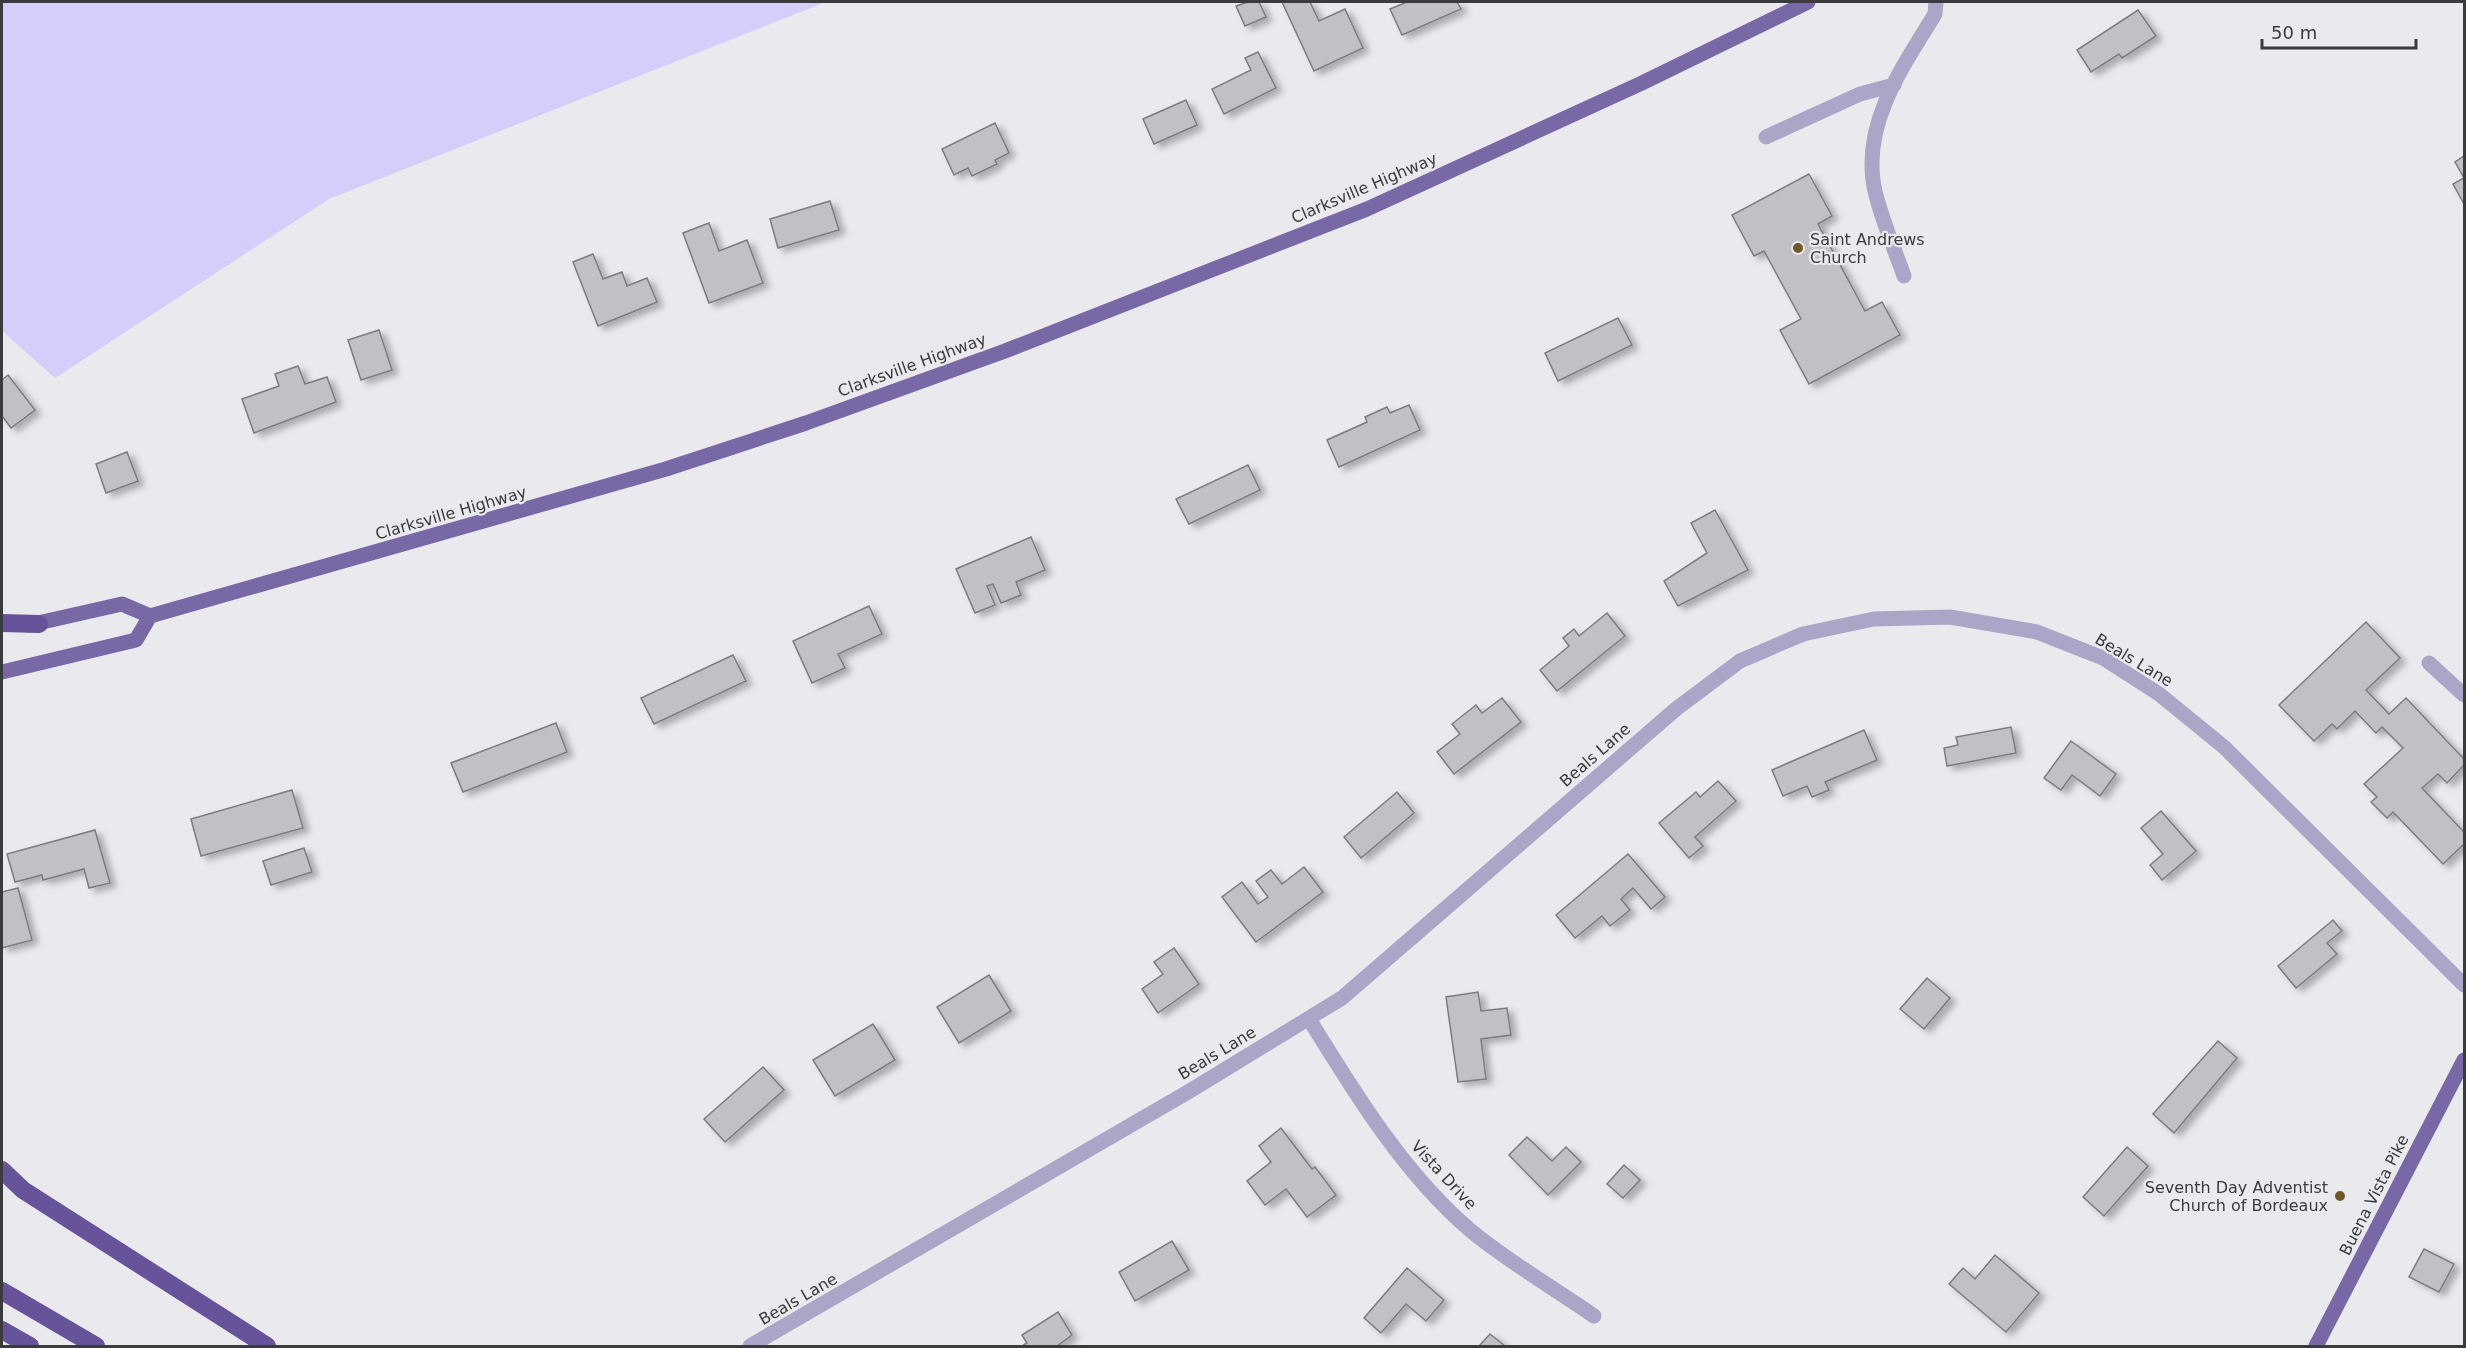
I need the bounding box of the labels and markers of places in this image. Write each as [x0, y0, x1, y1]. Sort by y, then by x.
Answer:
place label: Saint Andrews Church [1810, 230, 1925, 267]
marker: Saint Andrews Church [1791, 241, 1805, 255]
place label: Seventh Day Adventist Church of Bordeaux [2145, 1178, 2328, 1215]
marker: Seventh Day Adventist Church of Bordeaux [2333, 1189, 2347, 1203]

